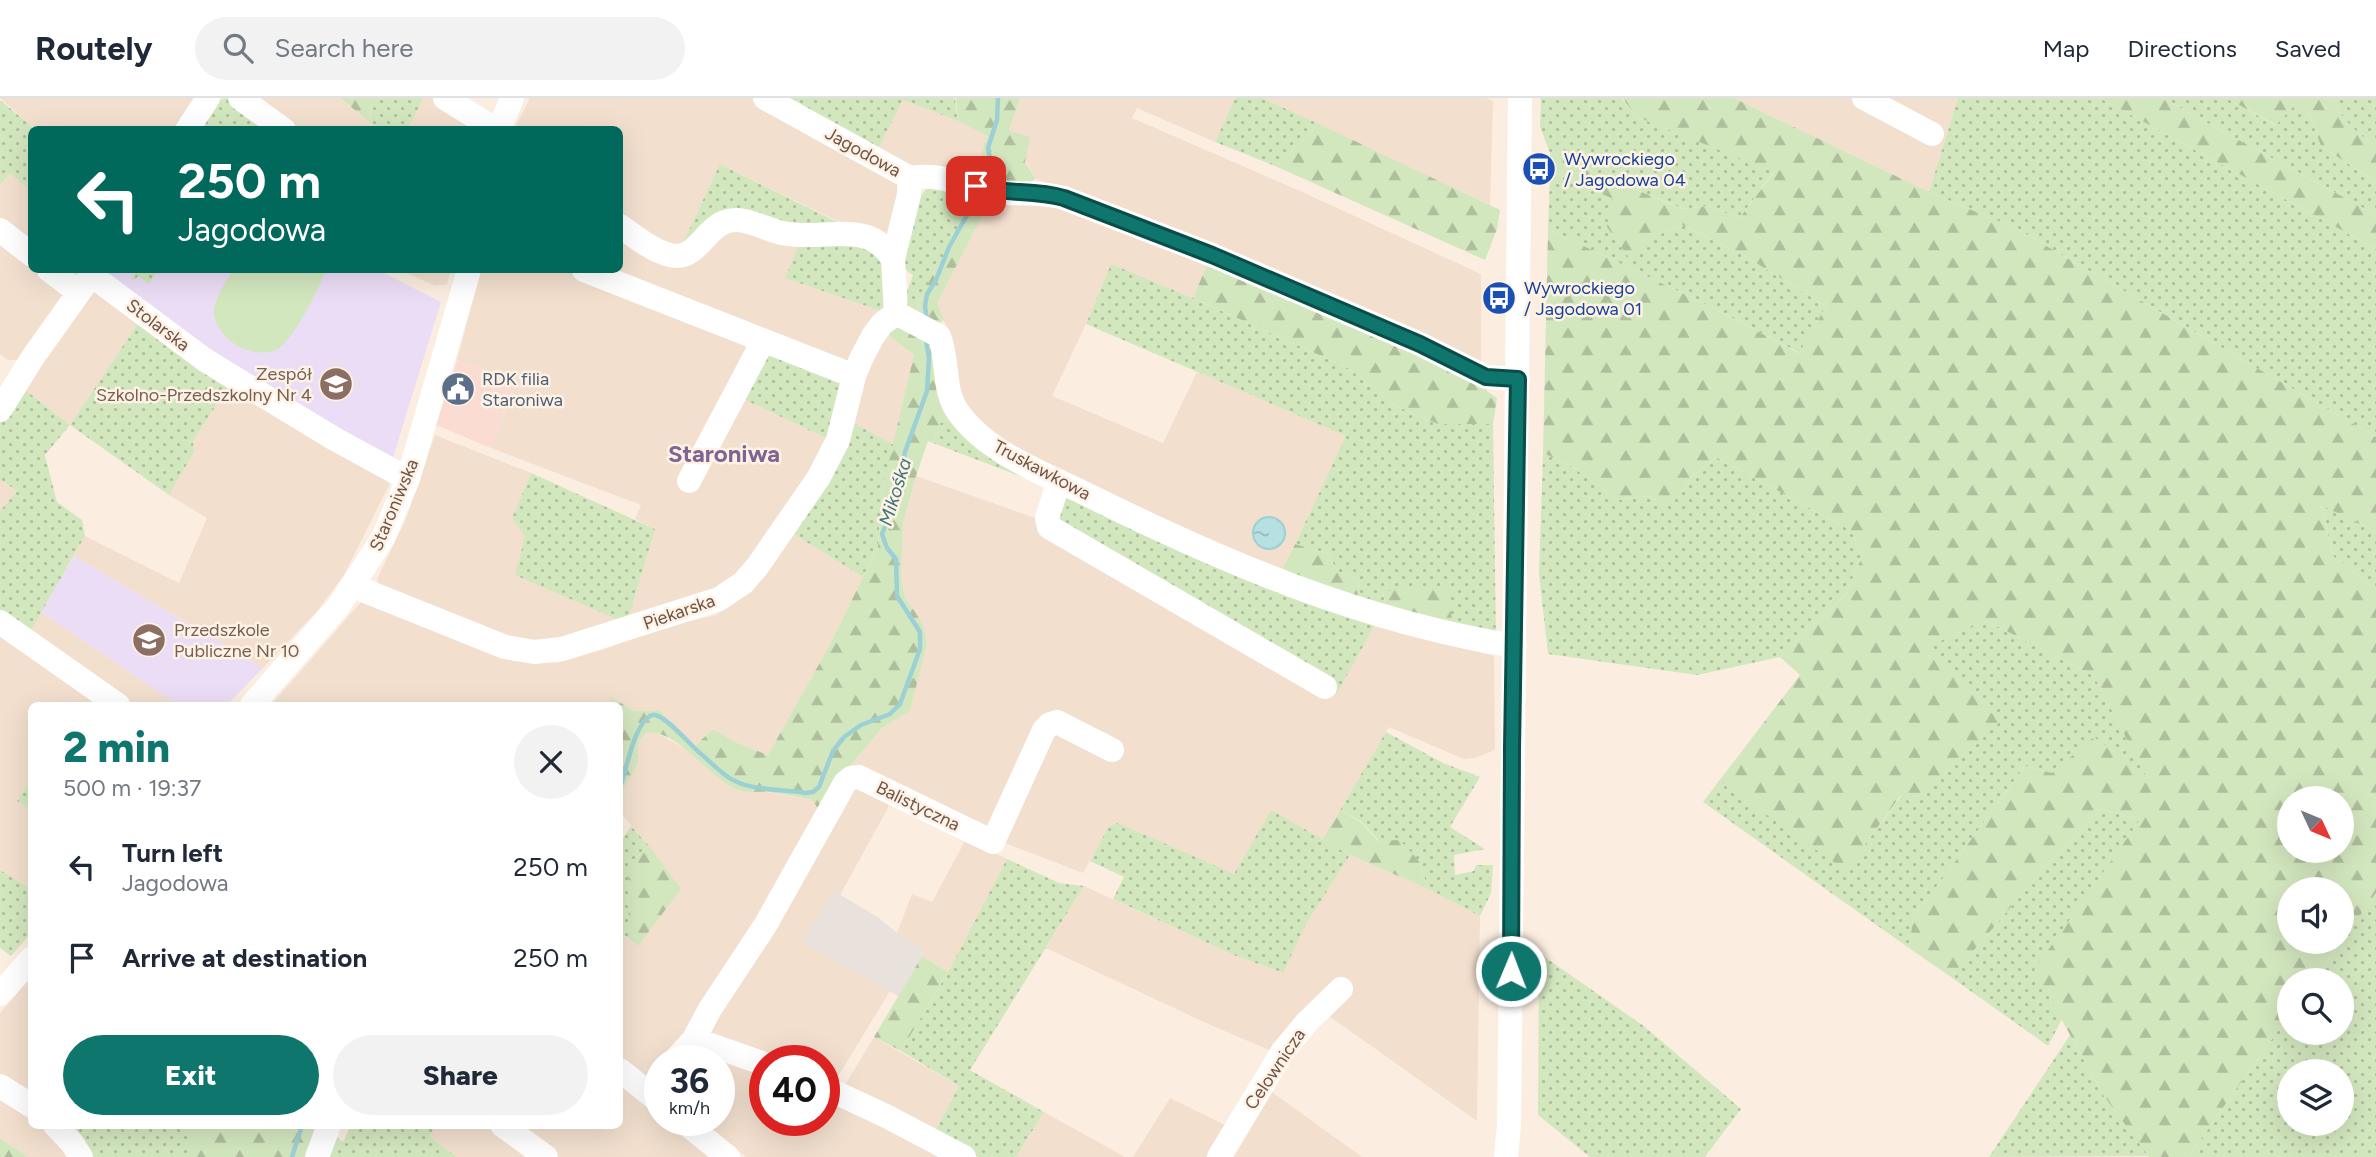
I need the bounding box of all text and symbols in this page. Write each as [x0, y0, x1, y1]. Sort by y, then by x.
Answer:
search box [195, 17, 685, 80]
text: Routely [35, 29, 153, 68]
icon: search [219, 29, 257, 67]
text: Search here [275, 32, 414, 64]
text: Map [2043, 34, 2089, 63]
text: Directions [2127, 34, 2237, 63]
text: Saved [2275, 34, 2341, 63]
street label: Jagodowa [821, 122, 905, 182]
place label: Wywrockiego / Jagodowa 04 [1564, 148, 1686, 191]
bus stop icon: Wywrockiego / Jagodowa 04 [1520, 150, 1558, 188]
text: 250 m [178, 151, 321, 210]
icon: left [63, 154, 154, 245]
pin [946, 156, 1006, 216]
icon: arrive [957, 167, 995, 205]
text: Jagodowa [178, 211, 326, 249]
place label: Wywrockiego / Jagodowa 01 [1524, 277, 1642, 320]
bus stop icon: Wywrockiego / Jagodowa 01 [1480, 279, 1518, 317]
street label: Stolarska [122, 294, 194, 356]
place label: Zespół Szkolno-Przedszkolny Nr 4 [96, 363, 312, 406]
school or university icon: Zespół Szkolno-Przedszkolny Nr 4 [317, 365, 355, 403]
place label: RDK filia Staroniwa [482, 368, 563, 411]
public building icon: RDK filia Staroniwa [439, 370, 477, 408]
street label: Truskawkowa [990, 435, 1094, 505]
district label: Staroniwa [668, 439, 780, 468]
water label: Mikośka [874, 455, 916, 529]
street label: Staroniwska [365, 456, 423, 554]
street label: Piekarska [640, 589, 718, 635]
place label: Przedszkole Publiczne Nr 10 [174, 619, 299, 662]
school or university icon: Przedszkole Publiczne Nr 10 [130, 621, 168, 659]
text: 2 min [63, 722, 170, 773]
button: close [514, 725, 588, 799]
text: 500 m · 19:37 [63, 774, 201, 802]
street label: Balistyczna [872, 776, 964, 836]
north arrow [2277, 786, 2354, 863]
map controls [2277, 786, 2354, 1136]
text: Turn left [122, 837, 223, 869]
icon: left [63, 848, 101, 886]
text: 250 m [513, 851, 588, 883]
text: Jagodowa [122, 869, 228, 897]
button: sound [2277, 877, 2354, 954]
position arrow [1474, 934, 1548, 1008]
icon: arrive [63, 939, 101, 977]
text: Arrive at destination [122, 942, 367, 974]
text: 250 m [513, 942, 588, 974]
button: search [2277, 968, 2354, 1045]
street label: Celownicza [1240, 1024, 1310, 1114]
button: Exit [63, 1035, 319, 1115]
button: Share [333, 1035, 588, 1115]
speed limit sign: 40 [749, 1045, 840, 1136]
button: layers [2277, 1059, 2354, 1136]
text: 36 [670, 1060, 709, 1102]
text: km/h [669, 1097, 710, 1119]

